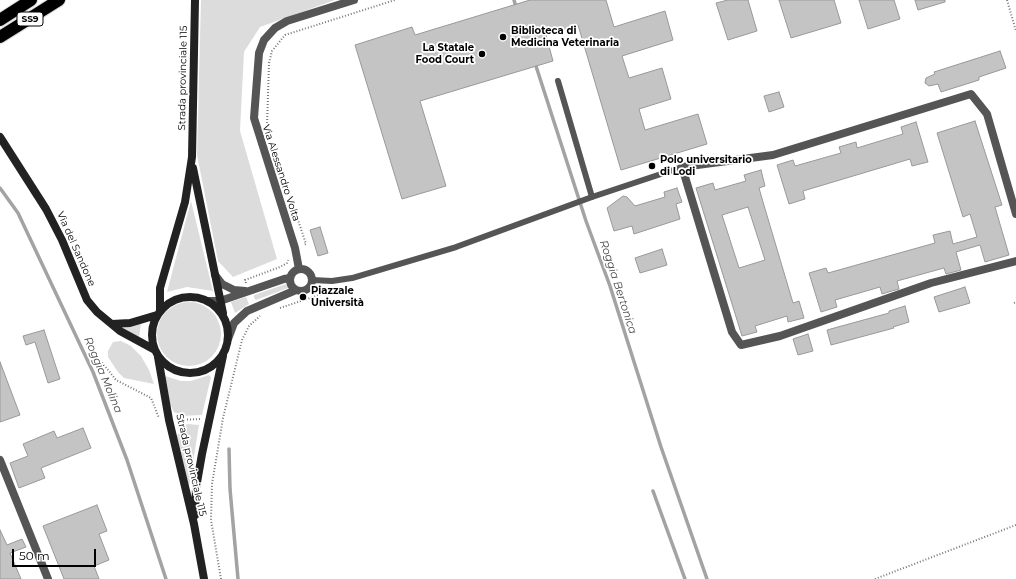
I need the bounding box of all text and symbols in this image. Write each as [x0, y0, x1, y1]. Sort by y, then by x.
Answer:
road number: SS9 [17, 12, 43, 26]
street label: Strada provinciale 115 [176, 25, 190, 131]
place label: Biblioteca di Medicina Veterinaria [511, 25, 619, 48]
marker: Biblioteca di Medicina Veterinaria [498, 32, 508, 42]
place label: La Statale Food Court [416, 42, 474, 66]
marker: La Statale Food Court [477, 49, 487, 59]
street label: Via Alessandro Volta [260, 123, 302, 223]
place label: Polo universitario di Lodi [660, 154, 752, 178]
marker: Polo universitario di Lodi [647, 161, 657, 171]
street label: Via del Sandone [54, 210, 98, 288]
water label: Roggia Bertonica [597, 238, 639, 336]
place label: Piazzale Università [311, 285, 364, 308]
marker: Piazzale Università [298, 292, 308, 302]
water label: Roggia Molina [81, 335, 125, 415]
street label: Strada provinciale 115 [173, 412, 209, 518]
scale bar [14, 541, 98, 567]
text: 50 m [19, 548, 50, 563]

